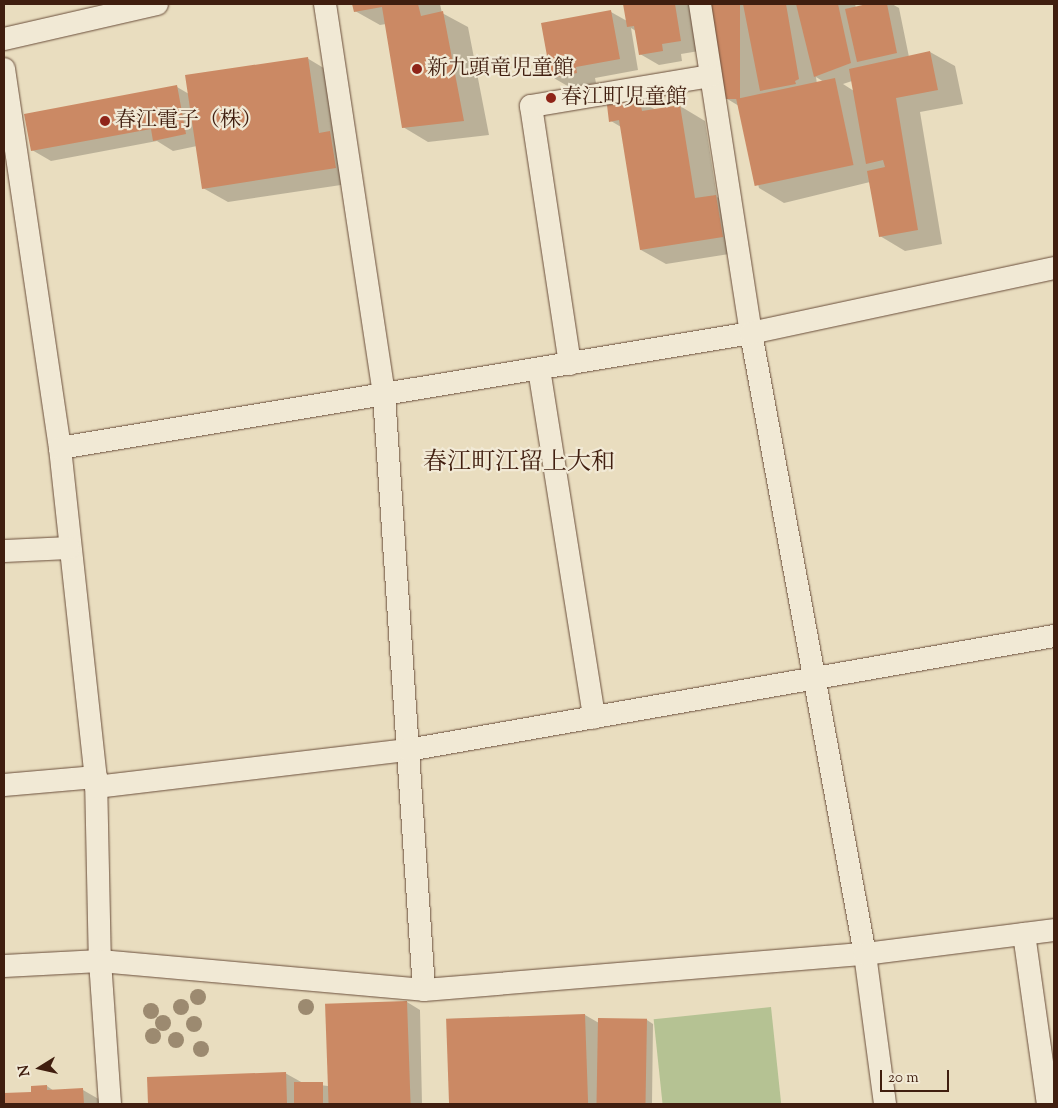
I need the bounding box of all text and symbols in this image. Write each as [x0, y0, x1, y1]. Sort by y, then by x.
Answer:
place label: 新九頭竜児童館 [427, 56, 574, 82]
marker: 新九頭竜児童館 [411, 63, 423, 75]
place label: 春江町児童館 [561, 85, 687, 111]
marker: 春江町児童館 [545, 92, 557, 104]
place label: 春江電子（株） [115, 108, 262, 134]
marker: 春江電子（株） [99, 115, 111, 127]
district label: 春江町江留上大和 [423, 450, 615, 478]
north arrow [15, 1043, 65, 1093]
scale bar [883, 1060, 952, 1092]
text: N [14, 1063, 36, 1078]
text: 20 m [888, 1068, 919, 1089]

